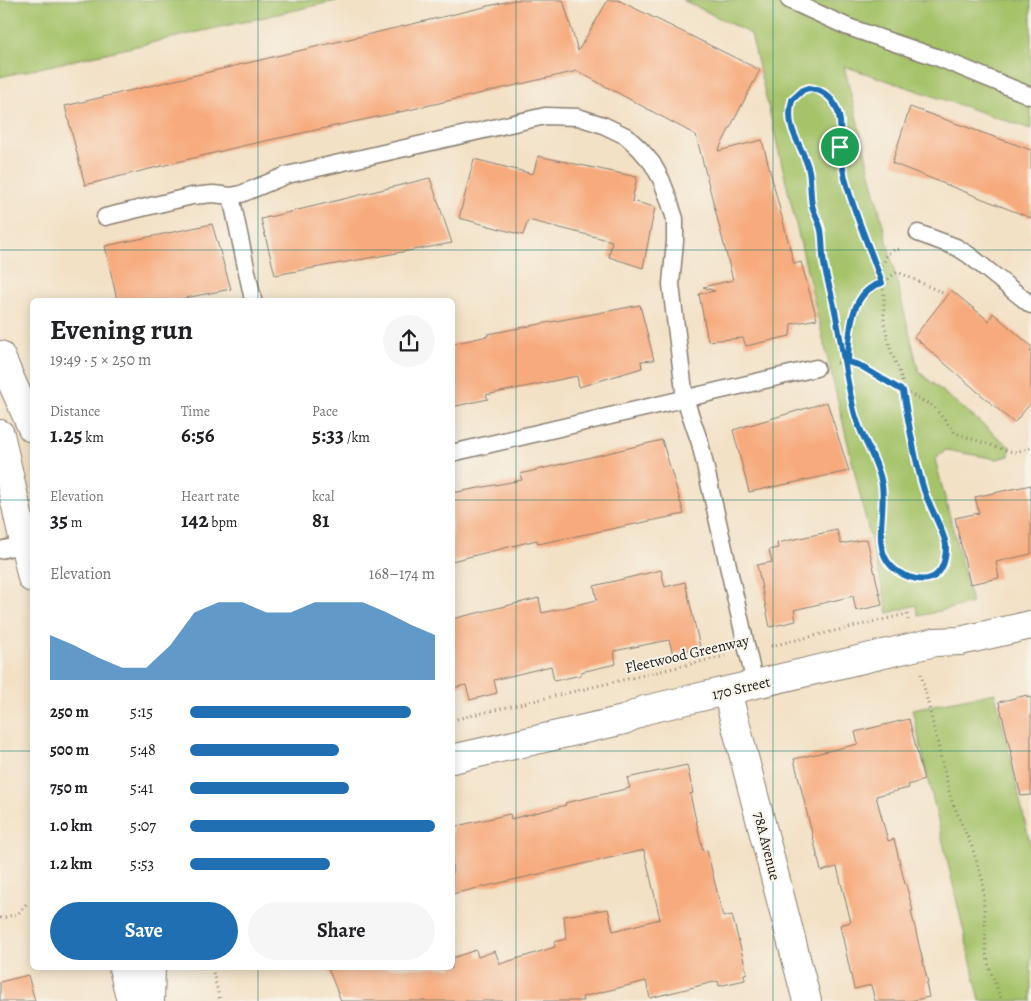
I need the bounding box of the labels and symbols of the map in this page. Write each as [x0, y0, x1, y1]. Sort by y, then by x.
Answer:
pin [819, 126, 861, 168]
street label: Fleetwood Greenway [623, 630, 751, 678]
street label: 170 Street [710, 672, 772, 704]
street label: 78A Avenue [749, 810, 785, 883]

